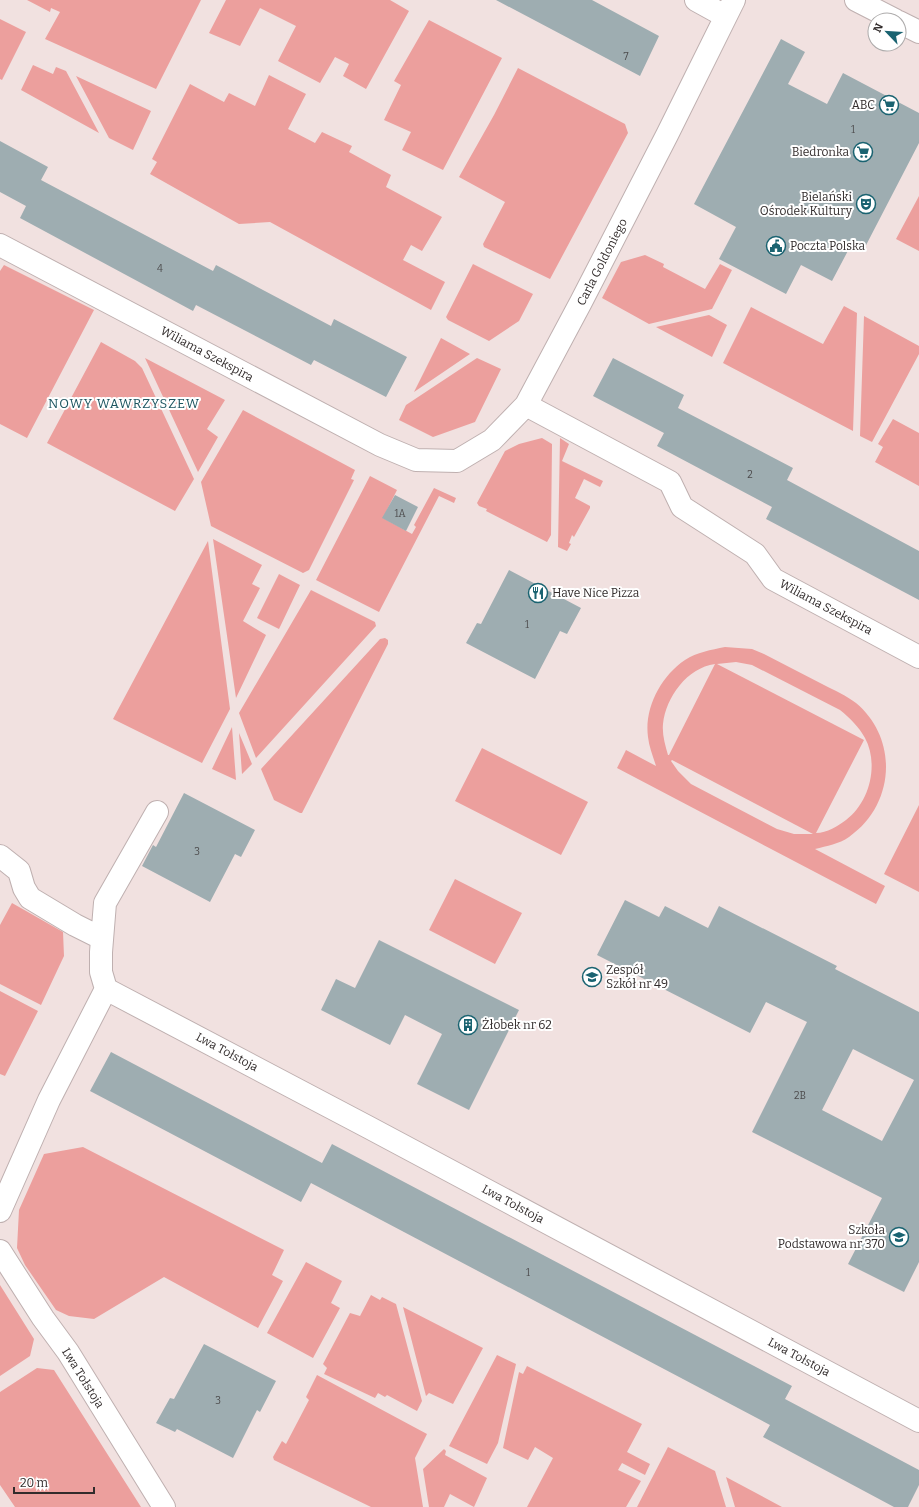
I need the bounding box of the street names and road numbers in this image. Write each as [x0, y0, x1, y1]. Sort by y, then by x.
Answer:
street label: Carla Goldoniego [574, 216, 630, 308]
street label: Wiliama Szekspira [158, 324, 256, 385]
street label: Wiliama Szekspira [777, 577, 875, 638]
street label: Lwa Tołstoja [194, 1030, 261, 1074]
street label: Lwa Tołstoja [480, 1182, 547, 1226]
street label: Lwa Tołstoja [766, 1335, 833, 1379]
street label: Lwa Tołstoja [59, 1345, 107, 1411]

